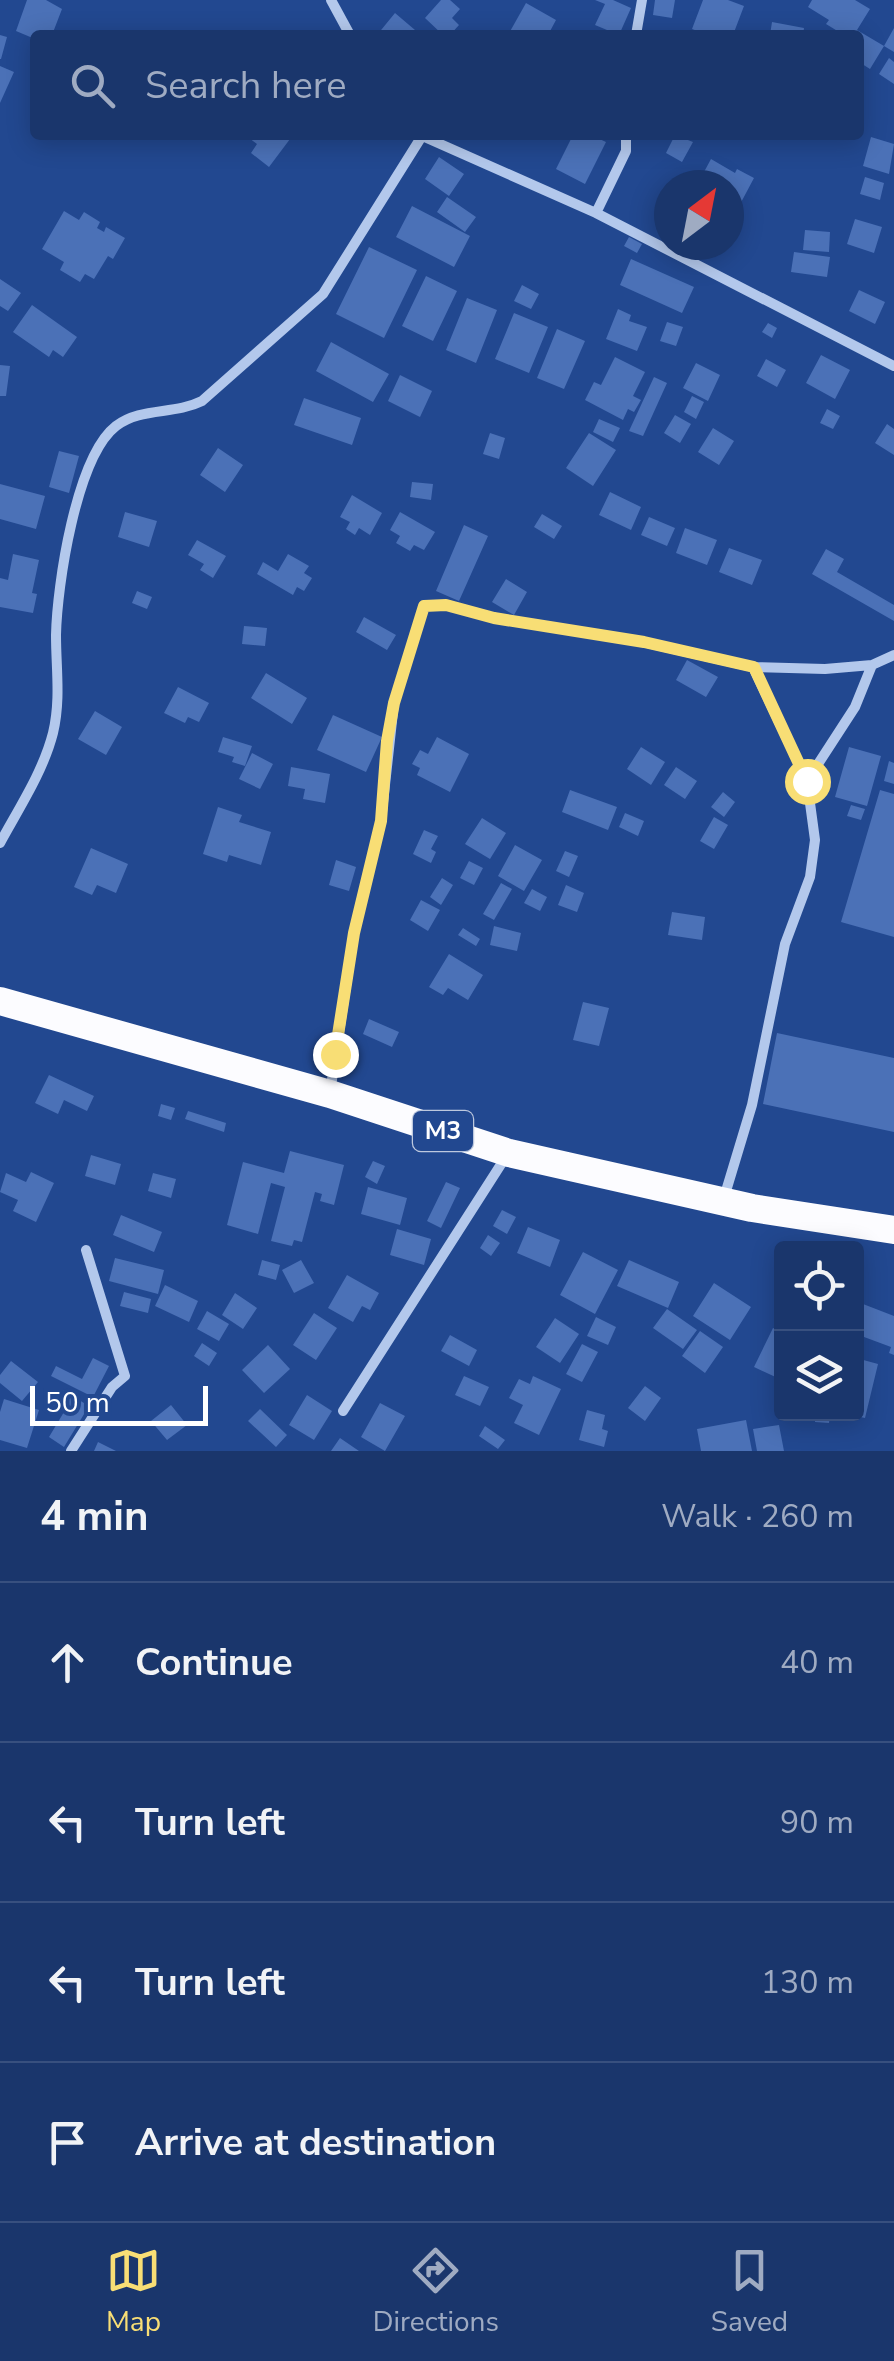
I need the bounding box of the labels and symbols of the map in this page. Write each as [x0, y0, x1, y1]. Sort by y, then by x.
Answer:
north arrow [654, 170, 744, 260]
route start [785, 759, 831, 805]
route end [313, 1032, 359, 1078]
road number: M3 [413, 1111, 473, 1151]
scale bar [30, 1381, 208, 1426]

